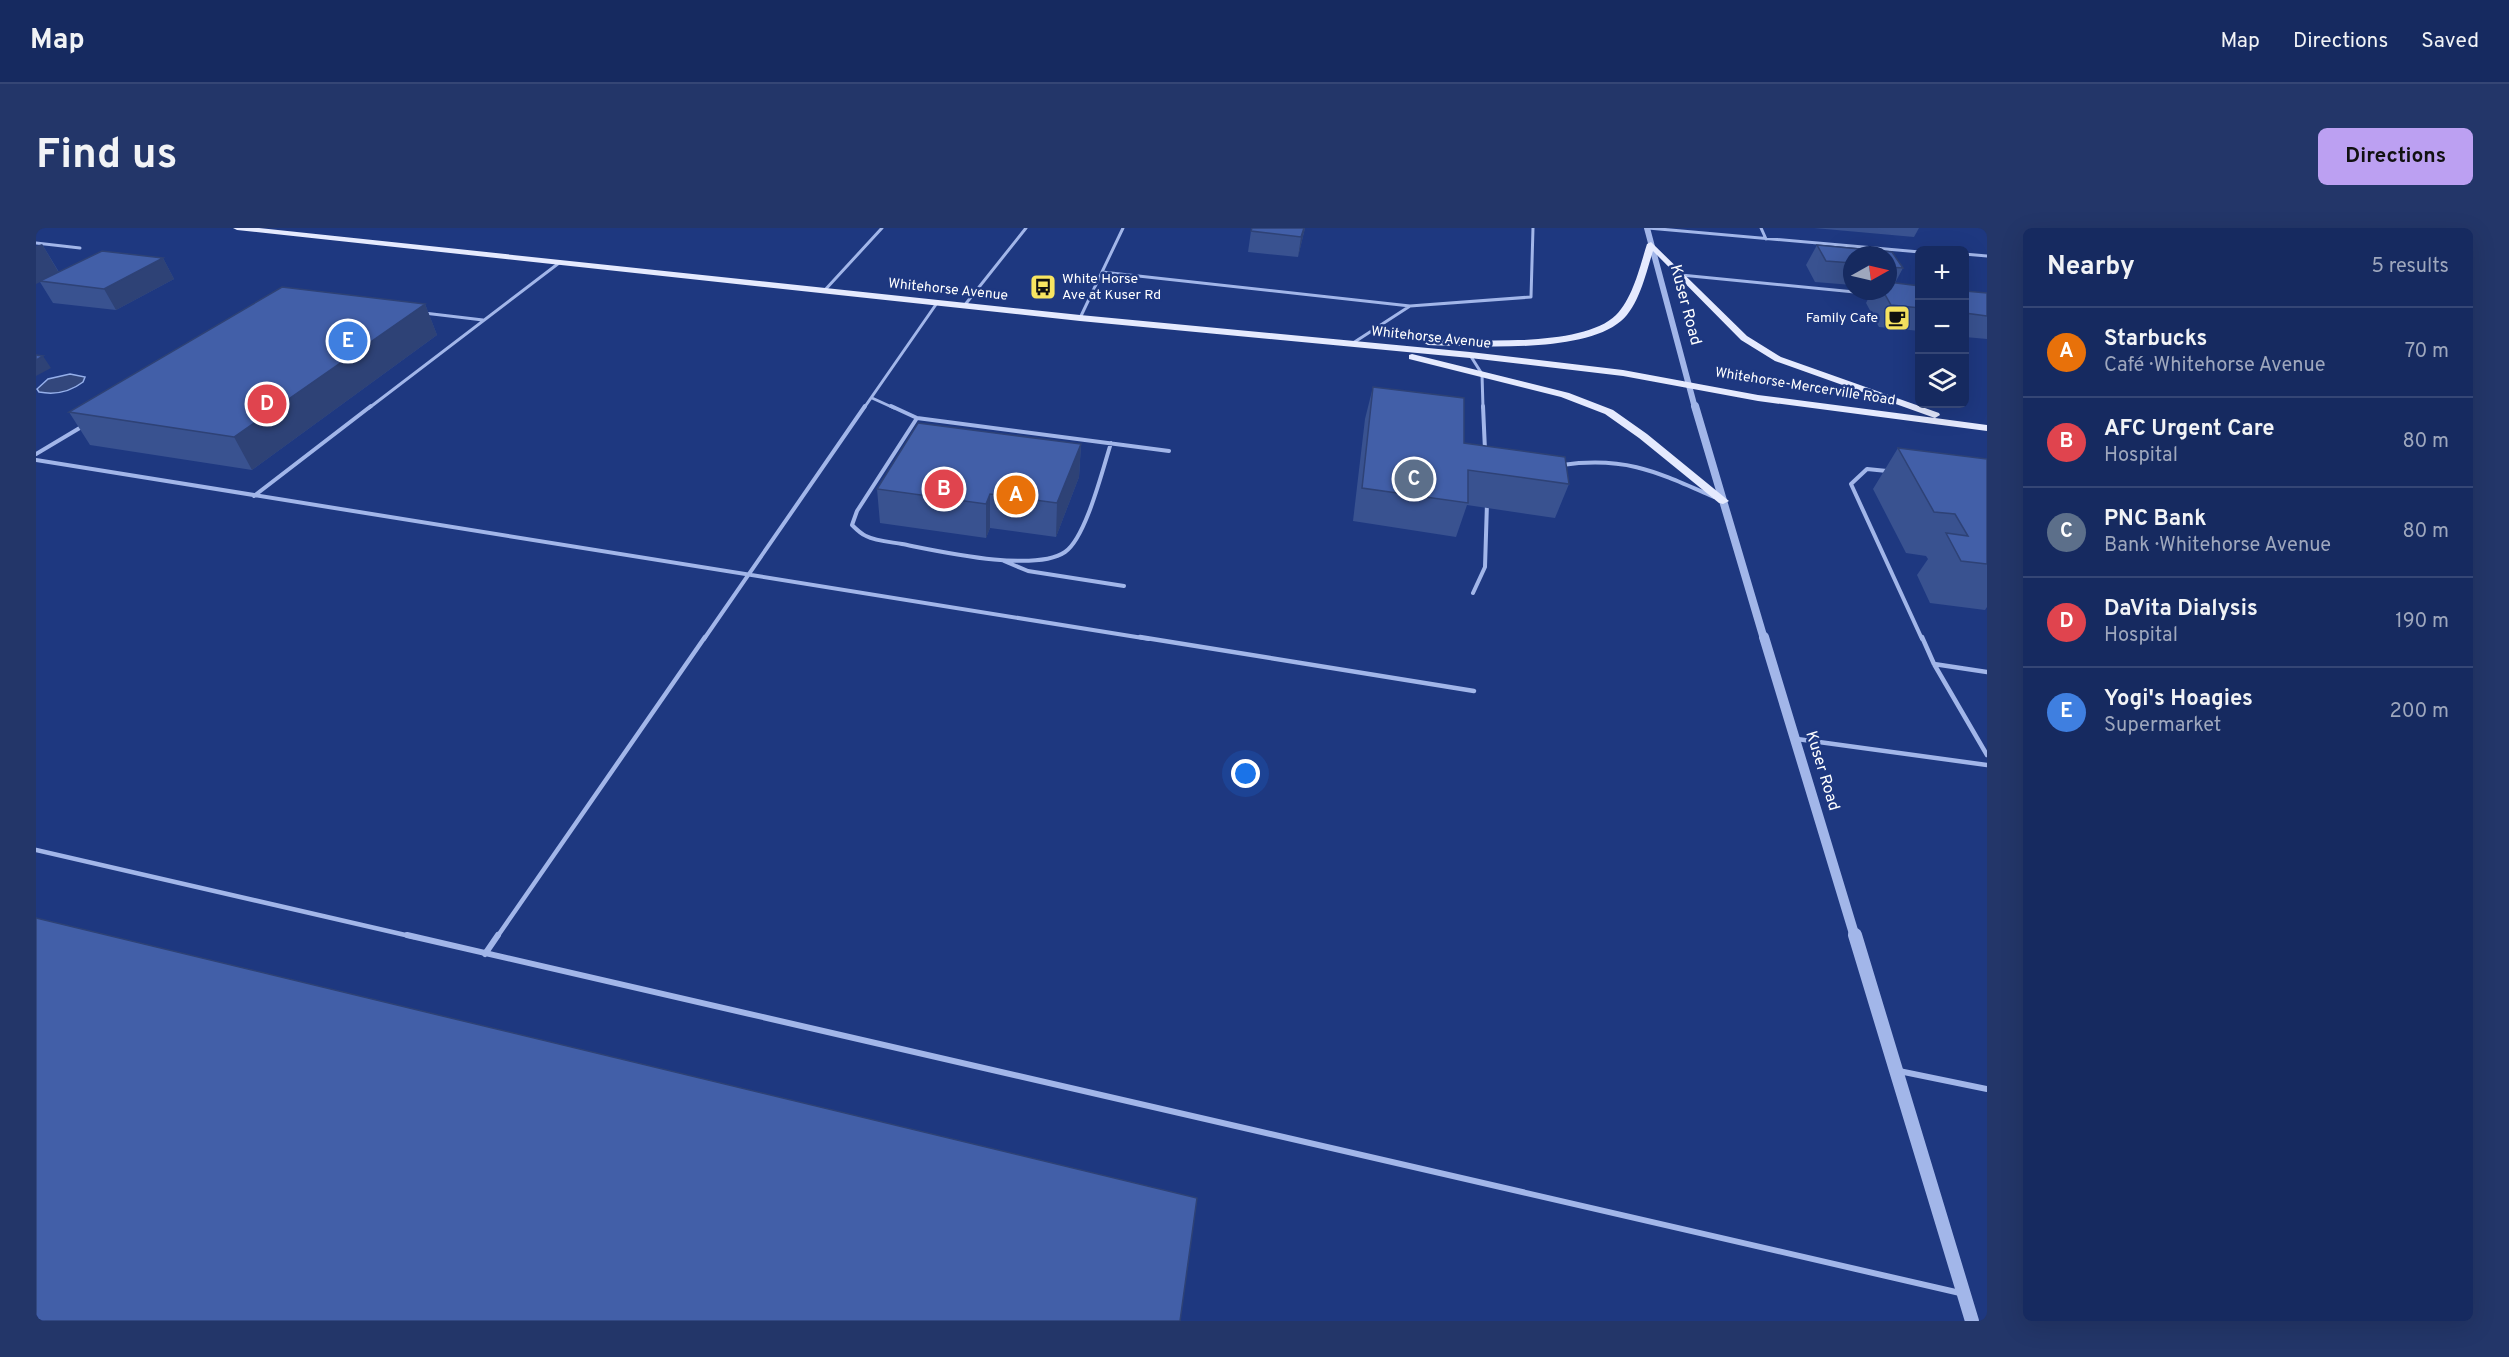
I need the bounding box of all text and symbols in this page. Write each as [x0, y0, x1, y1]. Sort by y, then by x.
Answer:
text: Map [30, 23, 85, 59]
text: Map [2220, 28, 2260, 55]
text: Directions [2293, 28, 2388, 55]
text: Saved [2421, 28, 2479, 55]
button: Directions [2318, 128, 2473, 185]
text: Find us [36, 130, 177, 183]
north arrow [1843, 246, 1897, 300]
map controls [1915, 246, 1969, 408]
button: + [1915, 246, 1969, 300]
text: Nearby [2047, 251, 2135, 284]
text: 5 results [2372, 254, 2449, 280]
street label: Kuser Road [1665, 263, 1705, 347]
place label: White Horse Ave at Kuser Rd [1062, 271, 1161, 304]
bus stop icon: White Horse Ave at Kuser Rd [1028, 272, 1058, 302]
street label: Whitehorse Avenue [887, 275, 1009, 305]
button: − [1915, 300, 1969, 354]
cafe icon: Family Cafe [1882, 303, 1912, 333]
place label: Family Cafe [1806, 310, 1878, 327]
pin: E [328, 318, 368, 364]
street label: Whitehorse Avenue [1370, 323, 1492, 353]
text: Starbucks [2104, 326, 2207, 353]
text: A [2059, 339, 2074, 365]
text: 70 m [2405, 339, 2449, 365]
text: Café · Whitehorse Avenue [2104, 353, 2326, 379]
button: layers [1915, 354, 1969, 408]
street label: Whitehorse-Mercerville Road [1714, 364, 1896, 410]
pin: D [248, 382, 286, 426]
text: AFC Urgent Care [2104, 416, 2275, 443]
text: B [2060, 429, 2073, 455]
text: 80 m [2403, 429, 2449, 455]
text: Hospital [2104, 443, 2178, 469]
pin: C [1394, 456, 1434, 502]
pin: B [924, 466, 964, 512]
pin: A [996, 472, 1036, 518]
text: PNC Bank [2104, 506, 2206, 533]
text: C [2060, 519, 2073, 545]
text: 80 m [2403, 519, 2449, 545]
text: Bank · Whitehorse Avenue [2104, 533, 2331, 559]
text: DaVita Dialysis [2104, 596, 2258, 623]
text: D [2059, 609, 2074, 635]
text: 190 m [2395, 609, 2449, 635]
text: Hospital [2104, 623, 2178, 649]
text: Yogi's Hoagies [2104, 686, 2253, 713]
text: E [2060, 699, 2073, 725]
text: 200 m [2390, 699, 2449, 725]
text: Supermarket [2104, 713, 2221, 739]
street label: Kuser Road [1800, 729, 1844, 813]
your location [1231, 759, 1260, 788]

